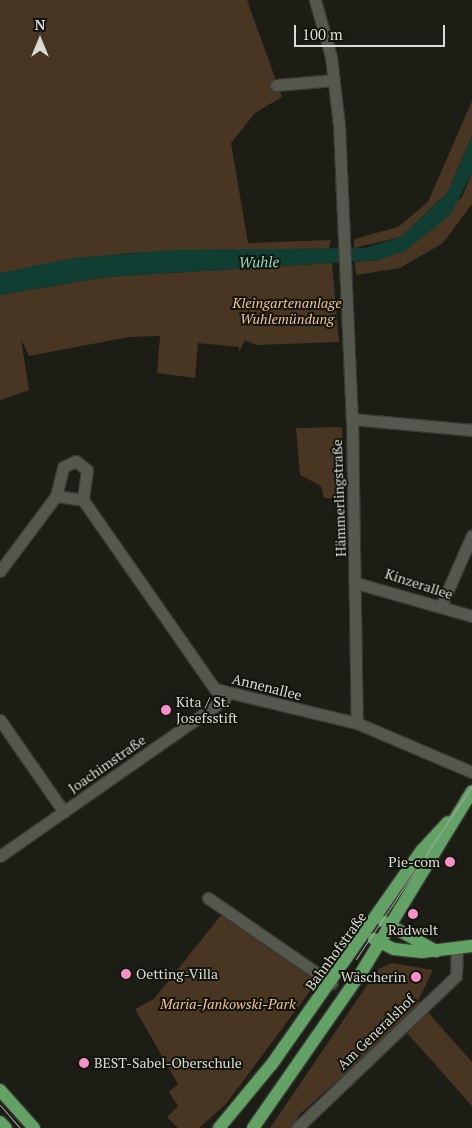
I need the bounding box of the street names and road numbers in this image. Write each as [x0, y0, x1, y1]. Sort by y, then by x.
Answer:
street label: Hämmerlingstraße [329, 439, 349, 557]
street label: Kinzerallee [383, 565, 455, 603]
street label: Annenallee [230, 670, 304, 704]
street label: Joachimstraße [65, 731, 149, 797]
street label: Bahnhofstraße [302, 909, 370, 993]
street label: Am Generalshof [334, 991, 418, 1073]

